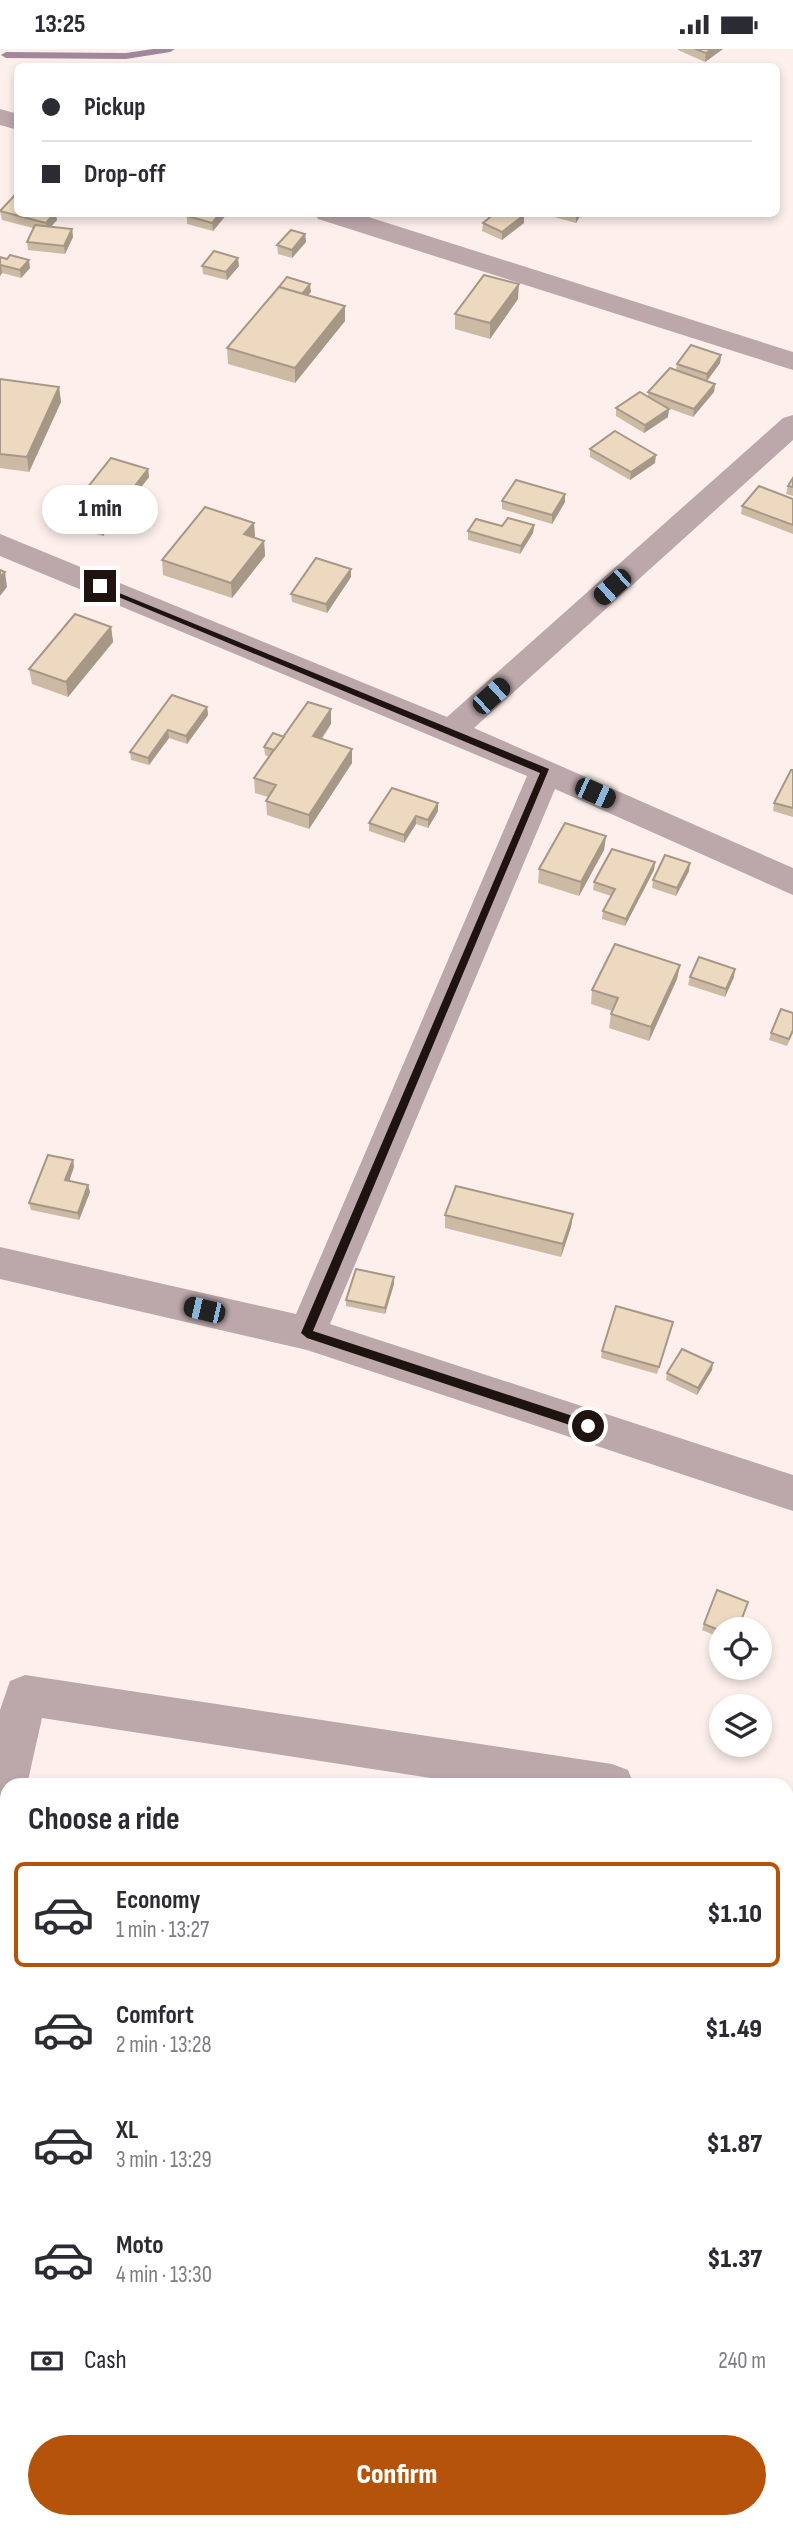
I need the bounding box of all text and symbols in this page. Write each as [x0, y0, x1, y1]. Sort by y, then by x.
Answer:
text: 13:25 [35, 9, 85, 40]
text: Pickup [84, 92, 146, 123]
text: Drop-off [84, 159, 165, 190]
callout: 1 min [42, 484, 158, 533]
text: 1 min [78, 495, 122, 523]
car [590, 565, 635, 609]
route end [84, 570, 116, 602]
car [469, 674, 514, 718]
car [572, 775, 619, 811]
car [182, 1295, 227, 1325]
route start [572, 1410, 604, 1442]
map controls [709, 1617, 772, 1757]
button: locate [709, 1617, 772, 1680]
button: layers [709, 1694, 772, 1757]
text: Choose a ride [28, 1800, 180, 1839]
icon: car [32, 1883, 95, 1946]
text: Economy [116, 1885, 200, 1916]
text: $1.10 [707, 1899, 762, 1930]
text: 1 min · 13:27 [116, 1916, 209, 1944]
icon: car [32, 1998, 95, 2061]
text: Comfort [116, 2000, 194, 2031]
text: $1.49 [705, 2014, 762, 2045]
text: 2 min · 13:28 [116, 2031, 212, 2059]
icon: car [32, 2113, 95, 2176]
text: XL [116, 2115, 138, 2146]
text: $1.87 [707, 2129, 762, 2160]
text: 3 min · 13:29 [116, 2146, 212, 2174]
icon: car [32, 2228, 95, 2291]
text: Moto [116, 2230, 164, 2261]
text: $1.37 [707, 2244, 762, 2275]
text: 4 min · 13:30 [116, 2261, 212, 2289]
icon: cash [28, 2342, 66, 2380]
text: Cash [84, 2345, 127, 2376]
text: 240 m [718, 2347, 766, 2375]
button: Confirm [28, 2435, 766, 2515]

